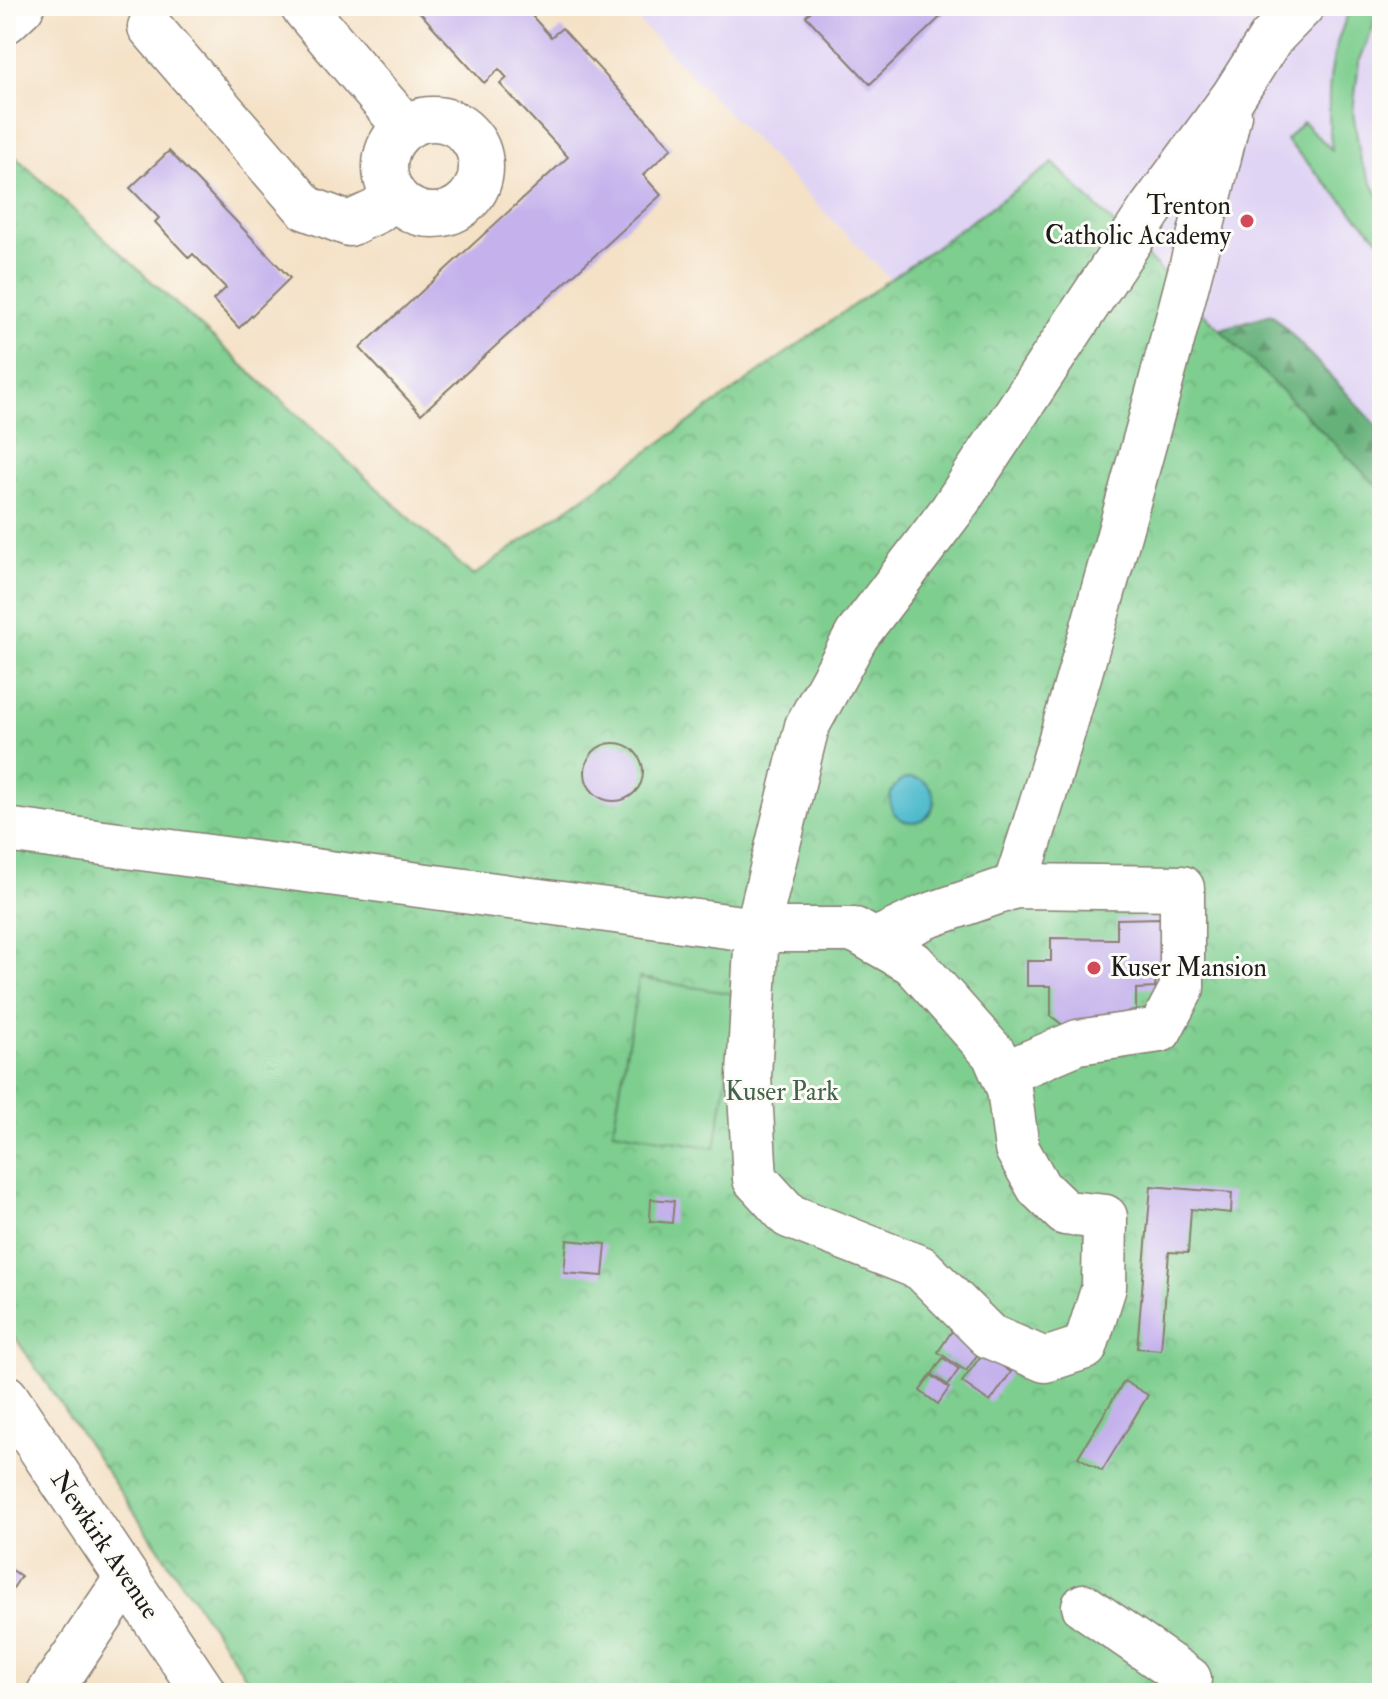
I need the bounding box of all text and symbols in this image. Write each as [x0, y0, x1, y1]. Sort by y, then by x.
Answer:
place label: Trenton Catholic Academy [1045, 190, 1232, 252]
marker: Trenton Catholic Academy [1238, 212, 1256, 230]
place label: Kuser Mansion [1110, 952, 1267, 984]
marker: Kuser Mansion [1085, 959, 1103, 977]
park label: Kuser Park [725, 1076, 839, 1108]
street label: Newkirk Avenue [44, 1465, 166, 1625]

